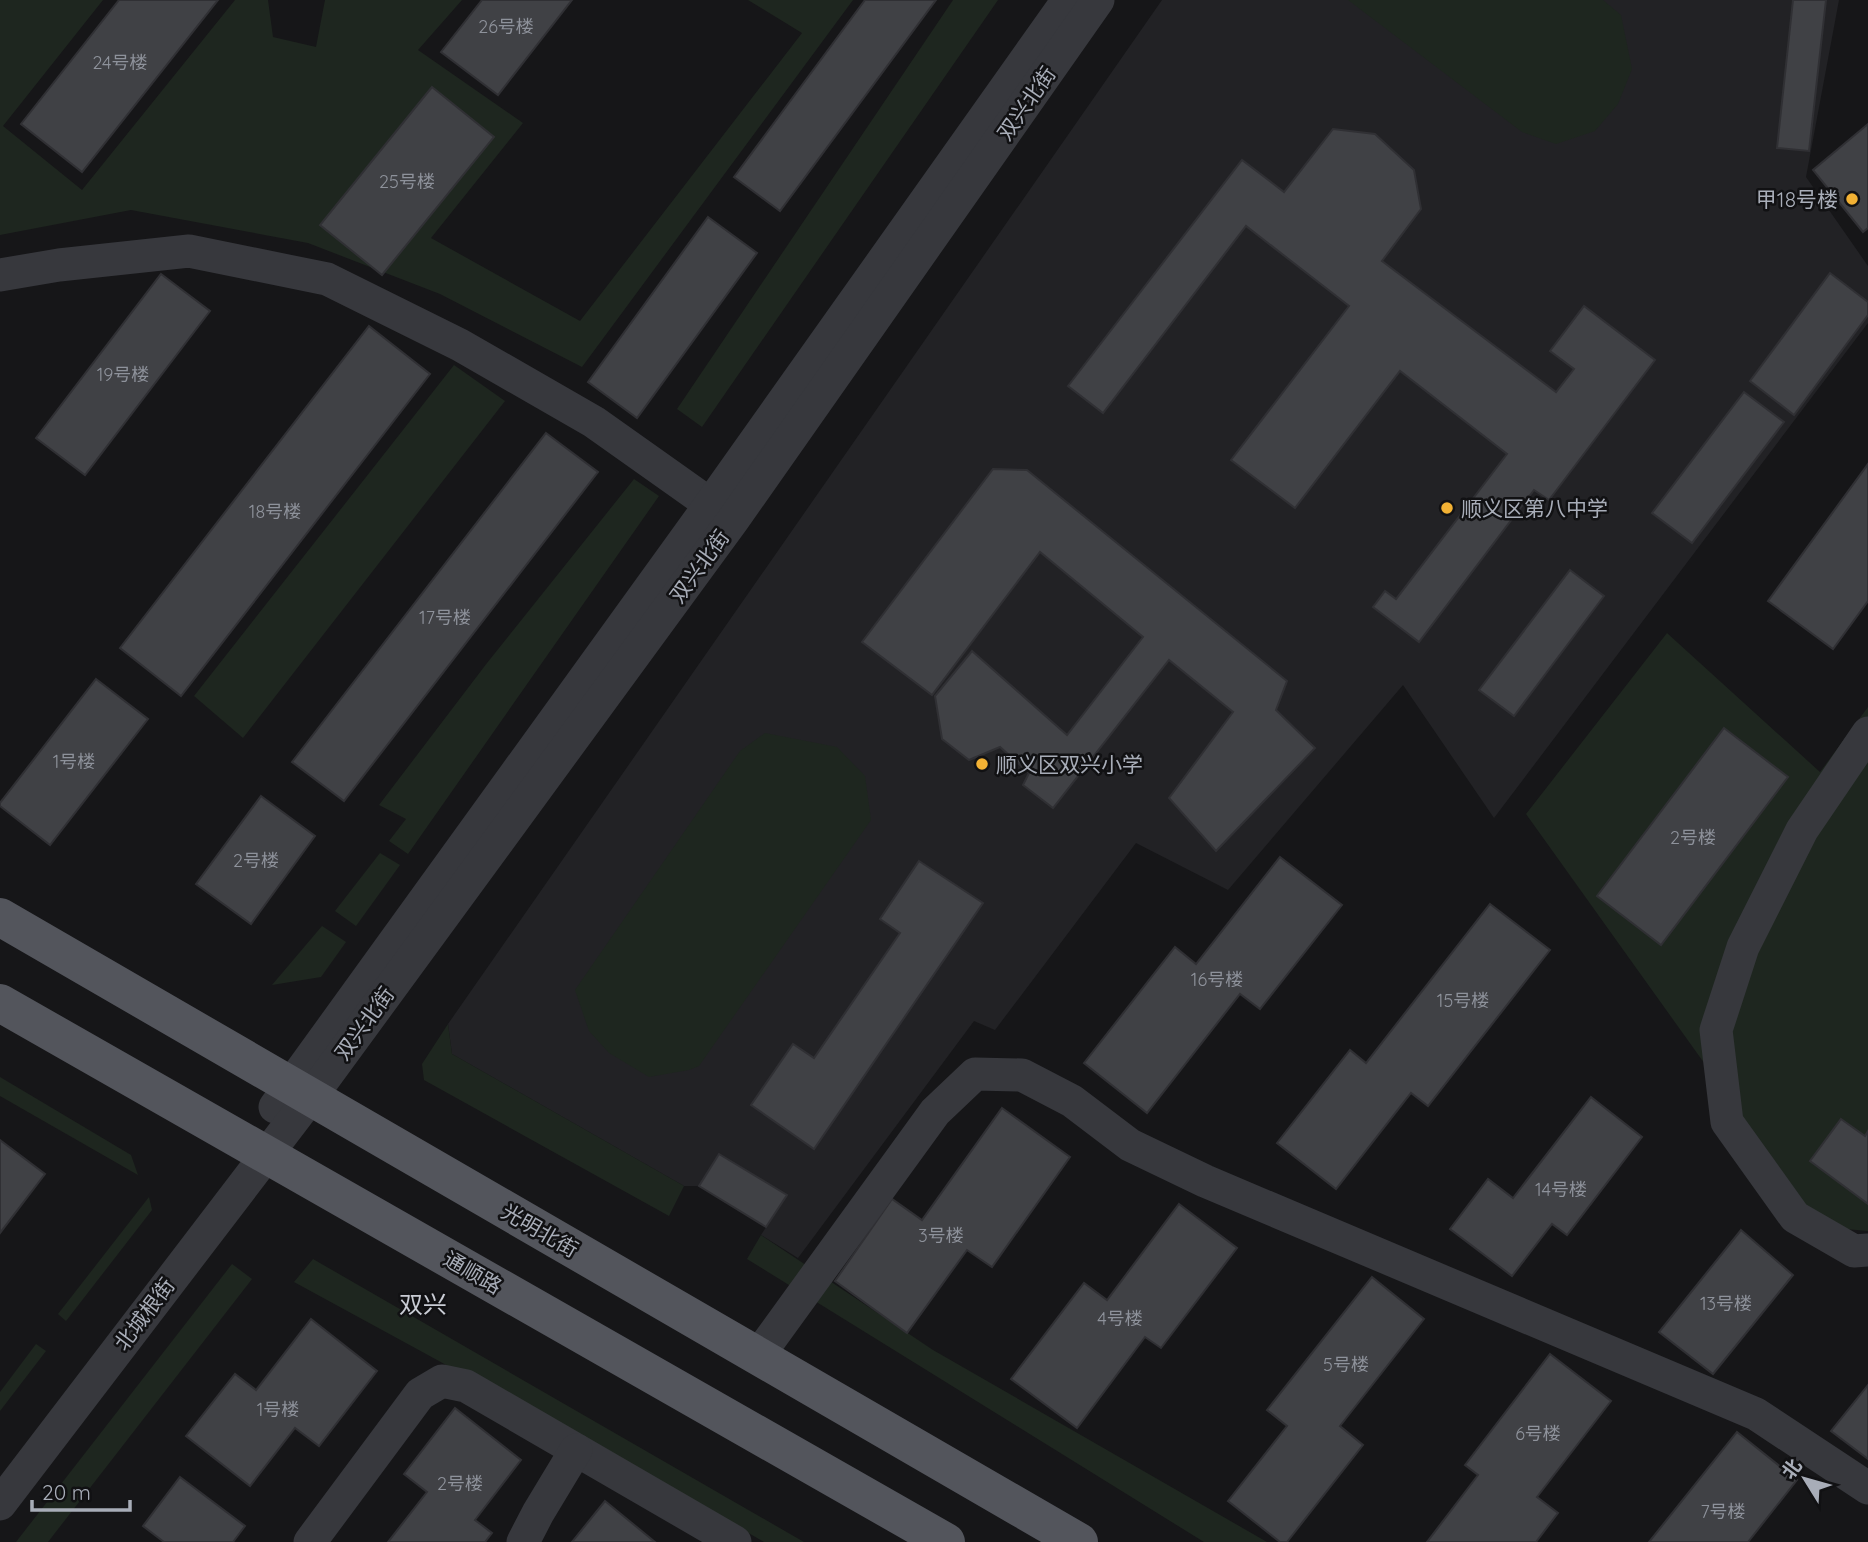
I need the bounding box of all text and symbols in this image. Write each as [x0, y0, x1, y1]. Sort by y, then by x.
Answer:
house number: 26号楼 [478, 15, 534, 38]
house number: 24号楼 [92, 51, 148, 74]
street label: 双兴北街 [991, 61, 1061, 145]
house number: 25号楼 [379, 170, 435, 193]
place label: 甲18号楼 [1756, 186, 1838, 212]
marker: 甲18号楼 [1844, 191, 1860, 207]
house number: 19号楼 [97, 363, 149, 386]
place label: 顺义区第八中学 [1461, 495, 1608, 521]
house number: 18号楼 [249, 500, 301, 523]
marker: 顺义区第八中学 [1439, 500, 1455, 516]
street label: 双兴北街 [664, 524, 734, 608]
house number: 17号楼 [419, 606, 471, 629]
house number: 1号楼 [53, 750, 95, 773]
place label: 顺义区双兴小学 [996, 751, 1143, 777]
marker: 顺义区双兴小学 [974, 756, 990, 772]
house number: 2号楼 [1670, 826, 1716, 849]
house number: 2号楼 [233, 849, 279, 872]
house number: 16号楼 [1191, 968, 1243, 991]
street label: 双兴北街 [329, 981, 399, 1065]
house number: 15号楼 [1437, 989, 1489, 1012]
house number: 14号楼 [1535, 1178, 1587, 1201]
street label: 光明北街 [497, 1198, 583, 1262]
house number: 3号楼 [918, 1224, 964, 1247]
street label: 通顺路 [439, 1245, 507, 1299]
street label: 北城根街 [108, 1273, 180, 1355]
district label: 双兴 [399, 1289, 447, 1319]
house number: 13号楼 [1700, 1292, 1752, 1315]
house number: 4号楼 [1097, 1307, 1143, 1330]
house number: 5号楼 [1323, 1353, 1369, 1376]
house number: 1号楼 [257, 1398, 299, 1421]
house number: 6号楼 [1515, 1422, 1561, 1445]
north arrow [1770, 1444, 1840, 1514]
text: 北 [1776, 1454, 1807, 1484]
scale bar [32, 1468, 130, 1512]
house number: 2号楼 [437, 1472, 483, 1495]
text: 20 m [42, 1479, 91, 1505]
house number: 7号楼 [1700, 1500, 1746, 1523]

